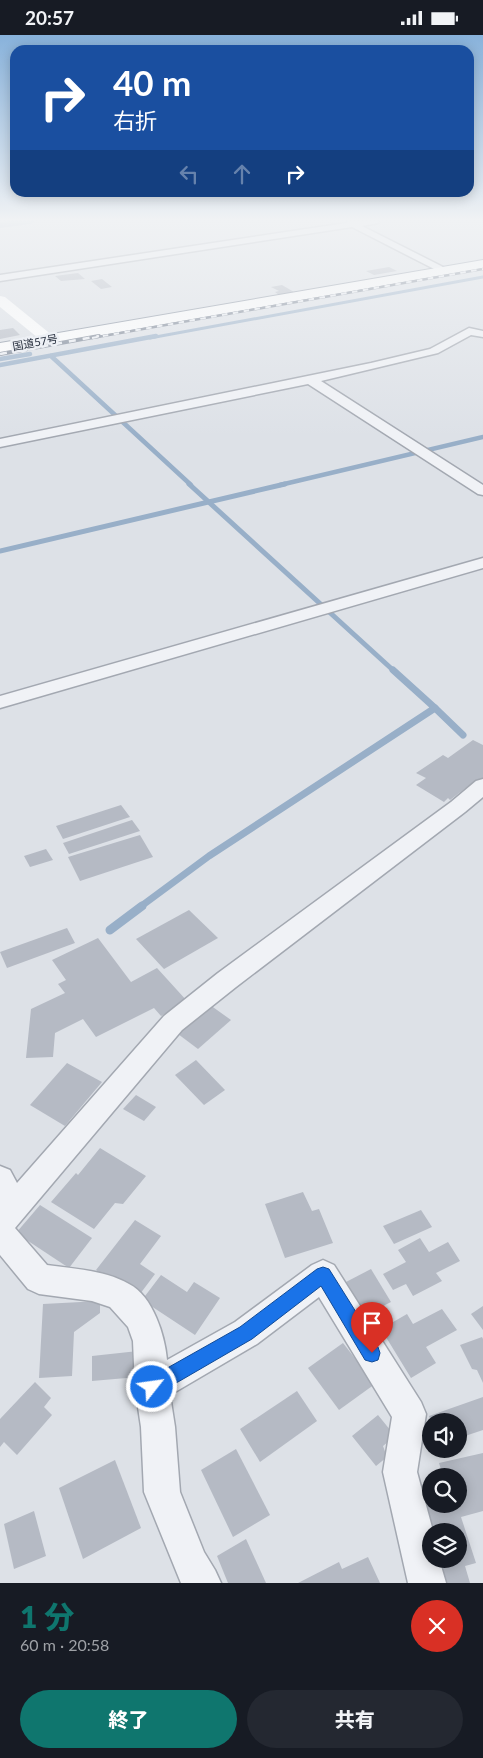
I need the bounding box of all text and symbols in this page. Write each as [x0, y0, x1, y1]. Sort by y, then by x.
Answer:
text: 20:57 [25, 6, 74, 29]
text: 40 m [113, 61, 191, 103]
icon: right [30, 65, 95, 130]
text: 右折 [113, 107, 157, 134]
icon: left [175, 160, 203, 188]
icon: ahead [228, 160, 256, 188]
icon: right [281, 160, 309, 188]
street label: 国道57号 [11, 332, 59, 352]
pin [351, 1302, 393, 1353]
icon: arrive [358, 1309, 386, 1337]
position arrow [125, 1360, 177, 1412]
map controls [422, 1413, 467, 1568]
button: sound [422, 1413, 467, 1458]
button: search [422, 1468, 467, 1513]
button: layers [422, 1523, 467, 1568]
text: 1 分 [20, 1598, 74, 1634]
button: close [411, 1600, 463, 1652]
text: 60 m · 20:58 [20, 1635, 109, 1654]
button: 終了 [20, 1690, 237, 1748]
button: 共有 [247, 1690, 463, 1748]

